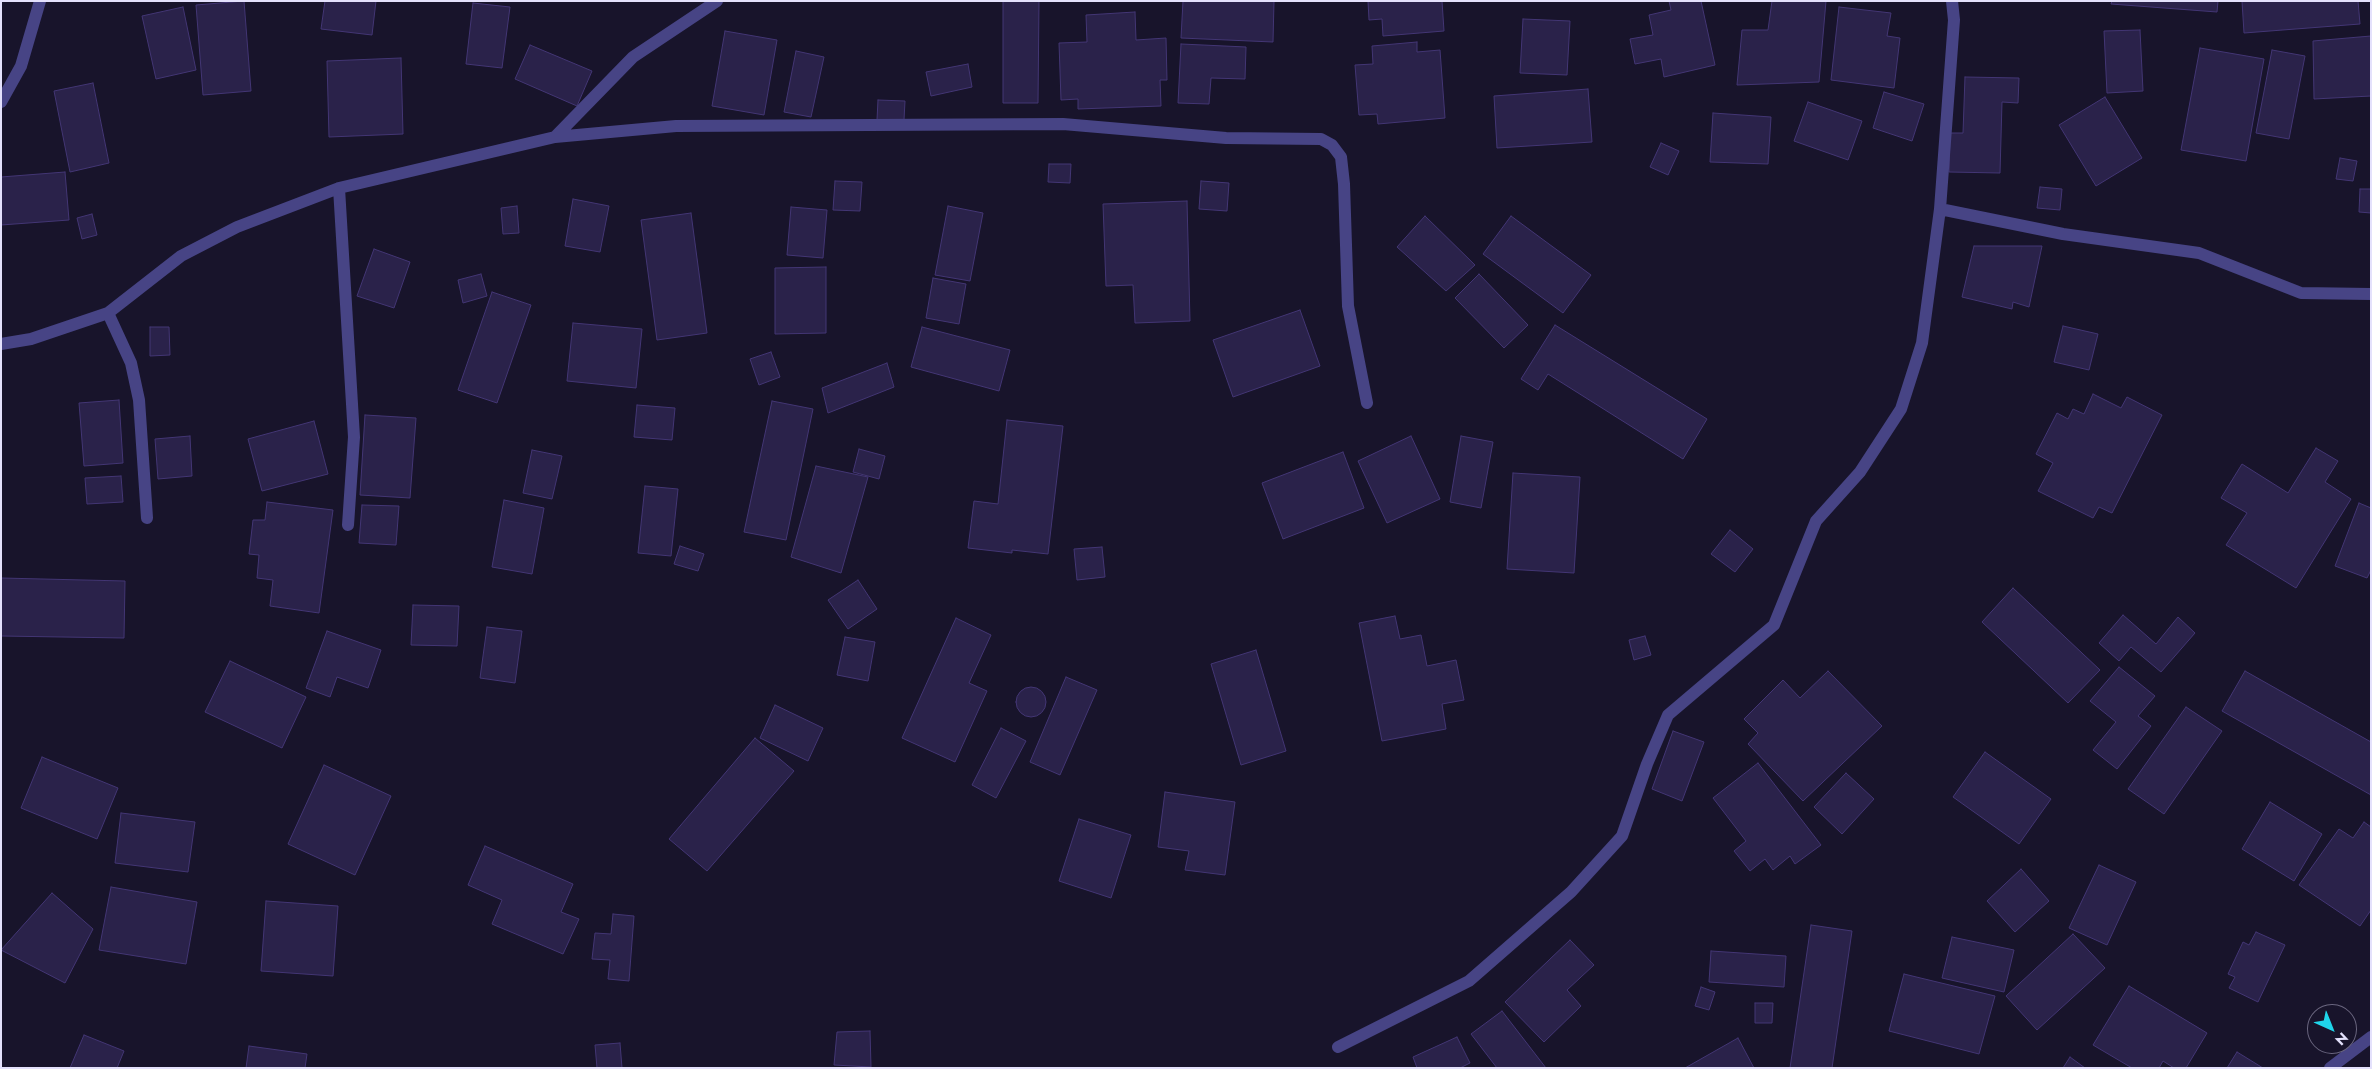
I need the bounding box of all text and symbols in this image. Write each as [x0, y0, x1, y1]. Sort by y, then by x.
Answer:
north arrow [2307, 1004, 2357, 1054]
text: N [2331, 1028, 2353, 1050]

